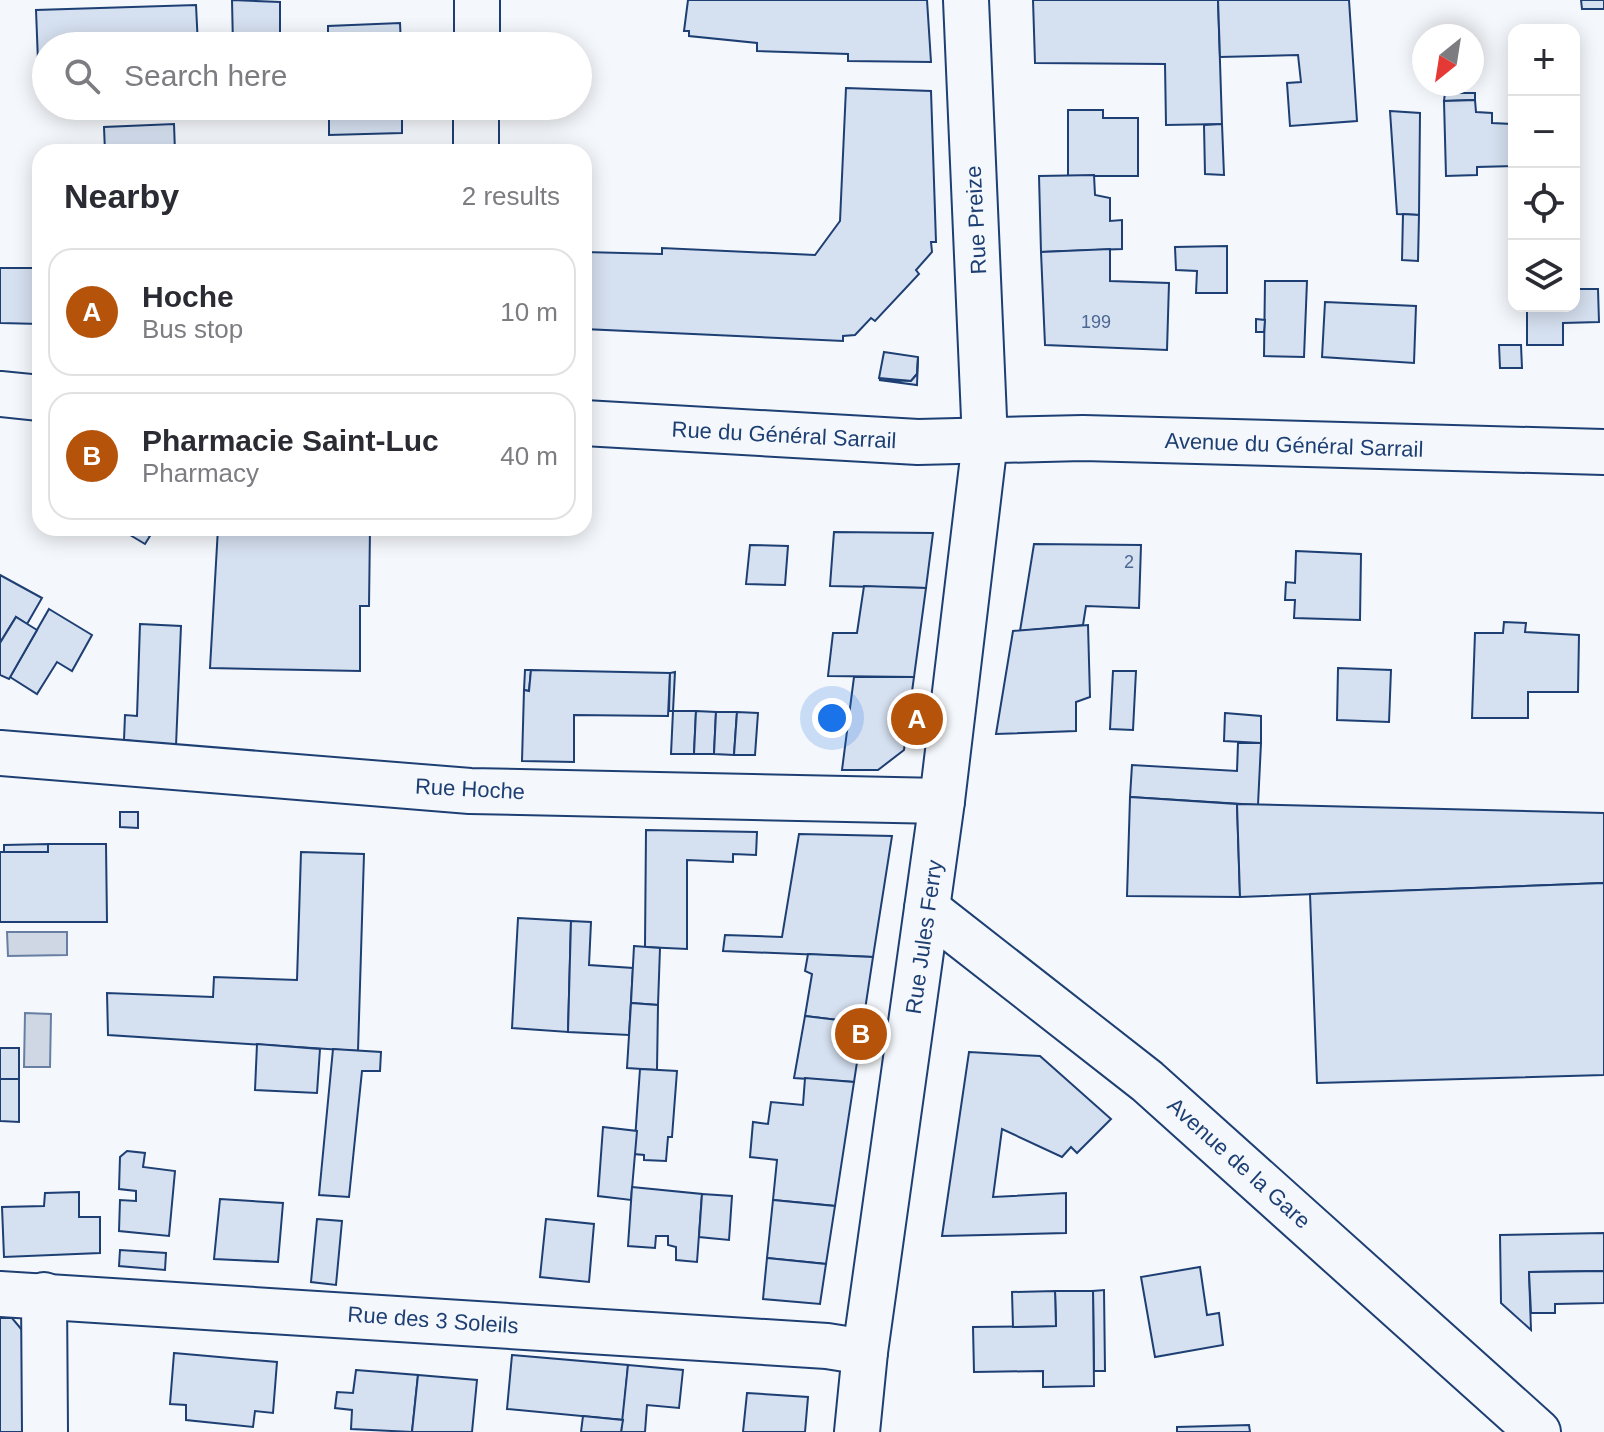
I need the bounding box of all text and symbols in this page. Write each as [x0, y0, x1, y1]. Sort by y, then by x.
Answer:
north arrow [1412, 24, 1484, 96]
map controls [1508, 24, 1580, 312]
button: + [1508, 24, 1580, 96]
search box [32, 32, 592, 120]
icon: search [60, 54, 104, 98]
text: Search here [124, 59, 287, 92]
button: − [1508, 96, 1580, 168]
street label: Rue Preize [961, 165, 991, 275]
button: locate [1508, 168, 1580, 240]
text: Nearby [64, 177, 179, 215]
text: 2 results [462, 181, 560, 211]
button: layers [1508, 240, 1580, 312]
text: Hoche [142, 280, 234, 313]
text: A [83, 297, 101, 327]
text: 10 m [500, 297, 558, 327]
house number: 199 [1081, 312, 1111, 332]
text: Bus stop [142, 314, 243, 344]
street label: Rue du Général Sarrail [671, 417, 897, 453]
text: Pharmacie Saint-Luc [142, 424, 439, 457]
street label: Avenue du Général Sarrail [1164, 428, 1424, 462]
text: B [83, 441, 101, 471]
text: 40 m [500, 441, 558, 471]
text: Pharmacy [142, 458, 259, 488]
house number: 2 [1124, 552, 1134, 572]
pin: A [891, 689, 943, 749]
your location [812, 698, 852, 738]
street label: Rue Hoche [414, 774, 526, 804]
street label: Rue Jules Ferry [901, 858, 947, 1016]
pin: B [835, 1004, 887, 1064]
street label: Avenue de la Gare [1163, 1092, 1315, 1234]
street label: Rue des 3 Soleils [347, 1302, 519, 1338]

